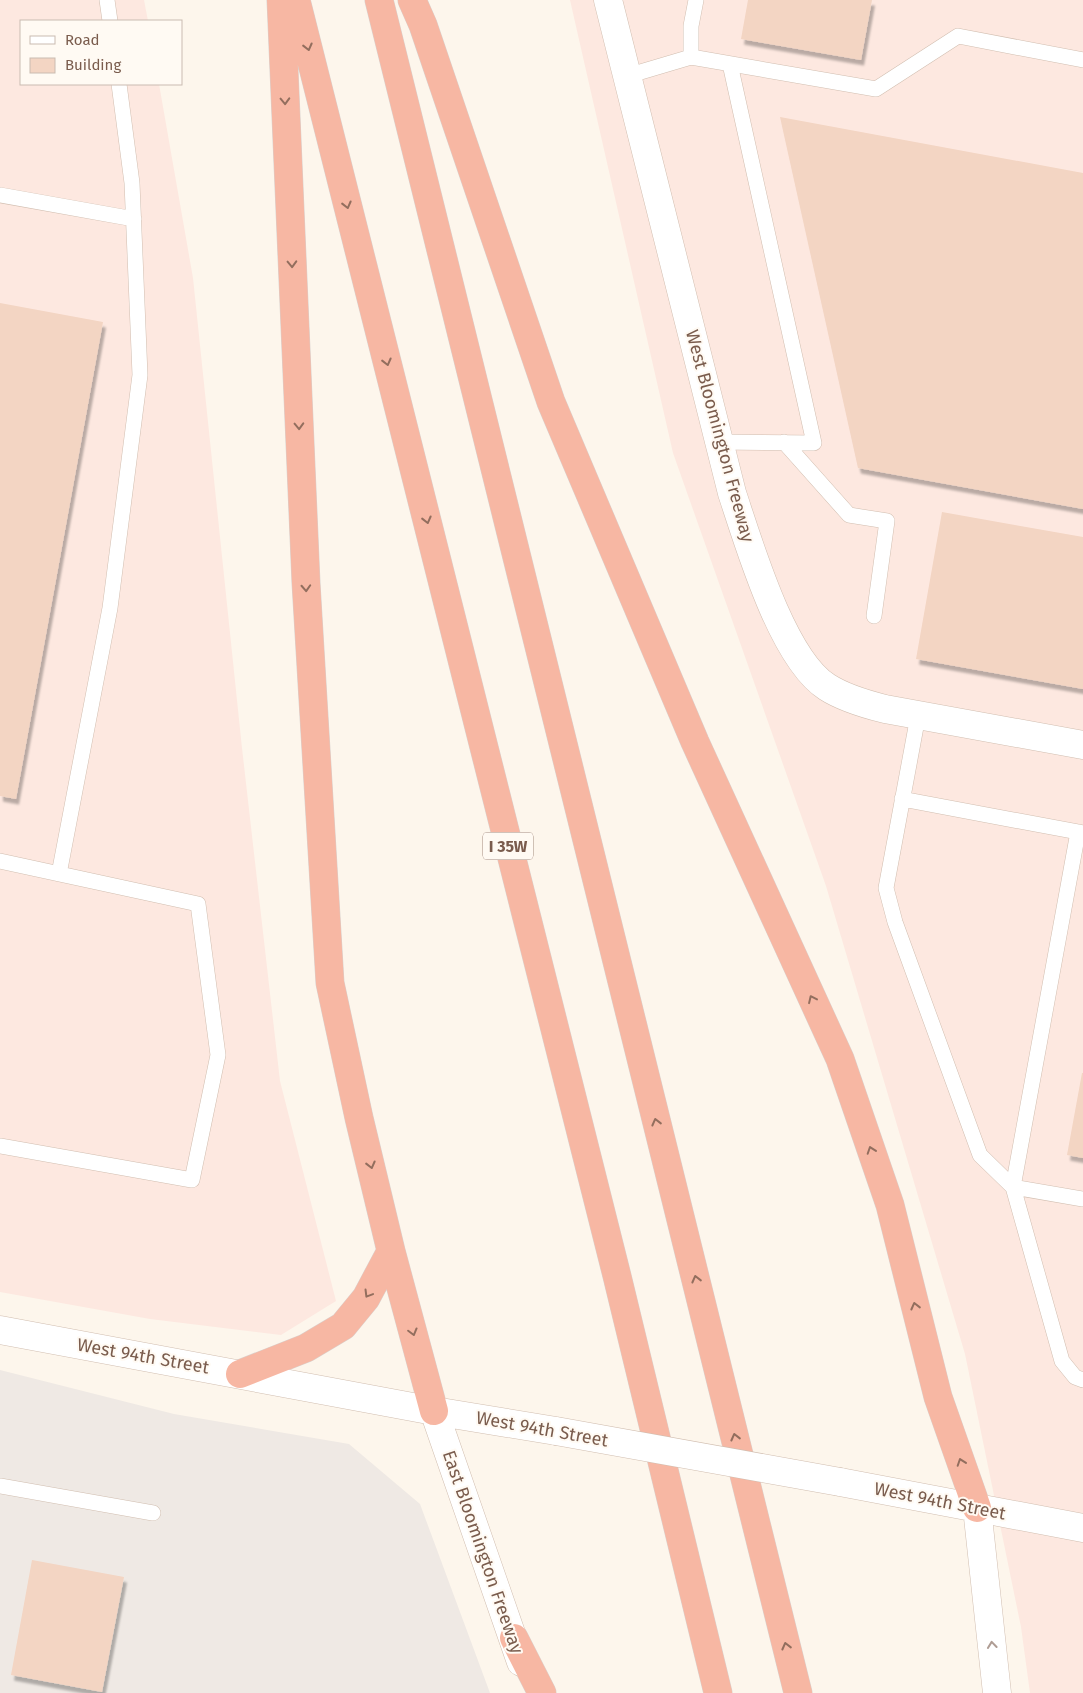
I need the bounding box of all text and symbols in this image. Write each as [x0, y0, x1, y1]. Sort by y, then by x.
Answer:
legend [20, 20, 182, 85]
text: Road [65, 31, 100, 49]
one-way arrow [302, 43, 313, 52]
text: Building [65, 56, 121, 74]
one-way arrow [280, 97, 291, 105]
one-way arrow [342, 200, 352, 208]
one-way arrow [287, 260, 298, 268]
street label: West Bloomington Freeway [681, 327, 759, 545]
one-way arrow [381, 358, 392, 367]
one-way arrow [294, 422, 305, 430]
one-way arrow [421, 516, 431, 524]
one-way arrow [301, 584, 312, 592]
road number: I 35W [483, 832, 533, 859]
one-way arrow [808, 995, 819, 1004]
one-way arrow [652, 1118, 662, 1126]
one-way arrow [867, 1146, 877, 1155]
one-way arrow [365, 1161, 375, 1169]
one-way arrow [691, 1276, 701, 1284]
one-way arrow [364, 1288, 374, 1297]
one-way arrow [910, 1302, 921, 1311]
one-way arrow [407, 1327, 417, 1335]
street label: West 94th Street [75, 1334, 211, 1379]
street label: West 94th Street [474, 1407, 610, 1452]
one-way arrow [730, 1433, 740, 1441]
street label: East Bloomington Freeway [438, 1447, 528, 1657]
one-way arrow [957, 1458, 967, 1467]
street label: West 94th Street [872, 1477, 1008, 1525]
one-way arrow [987, 1640, 998, 1648]
one-way arrow [781, 1641, 792, 1650]

